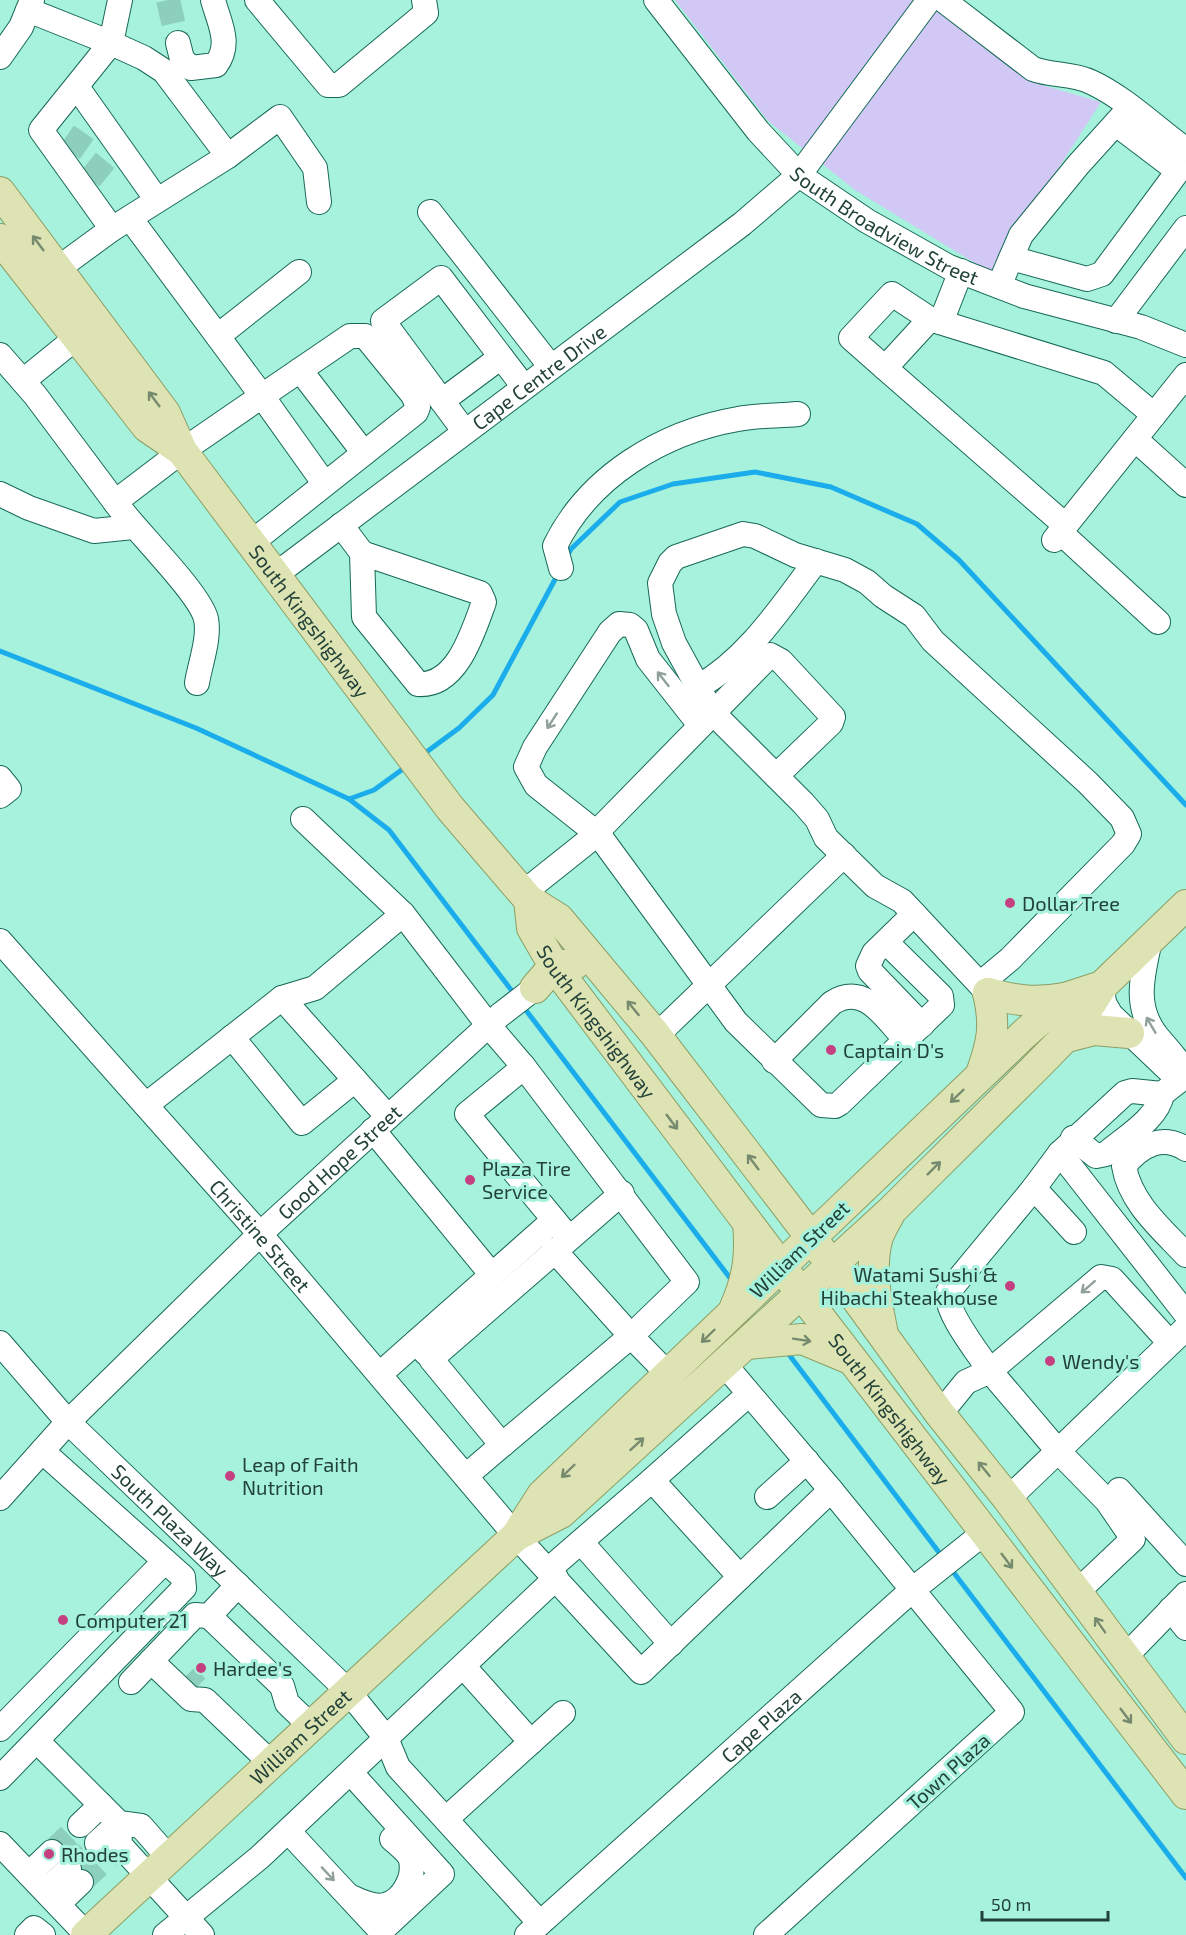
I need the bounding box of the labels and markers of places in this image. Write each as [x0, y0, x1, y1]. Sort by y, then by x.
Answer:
place label: Dollar Tree [1022, 891, 1120, 915]
marker: Dollar Tree [1003, 896, 1017, 910]
place label: Captain D's [843, 1038, 944, 1062]
marker: Captain D's [824, 1043, 838, 1057]
place label: Plaza Tire Service [482, 1156, 571, 1203]
marker: Plaza Tire Service [463, 1173, 477, 1187]
place label: Watami Sushi & Hibachi Steakhouse [821, 1262, 998, 1309]
marker: Watami Sushi & Hibachi Steakhouse [1003, 1279, 1017, 1293]
place label: Wendy's [1062, 1349, 1139, 1373]
marker: Wendy's [1043, 1354, 1057, 1368]
place label: Leap of Faith Nutrition [242, 1452, 359, 1499]
marker: Leap of Faith Nutrition [223, 1469, 237, 1483]
place label: Computer 21 [75, 1608, 188, 1632]
marker: Computer 21 [56, 1613, 70, 1627]
place label: Hardee's [213, 1656, 292, 1680]
marker: Hardee's [194, 1661, 208, 1675]
place label: Rhodes [61, 1842, 129, 1866]
marker: Rhodes [42, 1847, 56, 1861]

